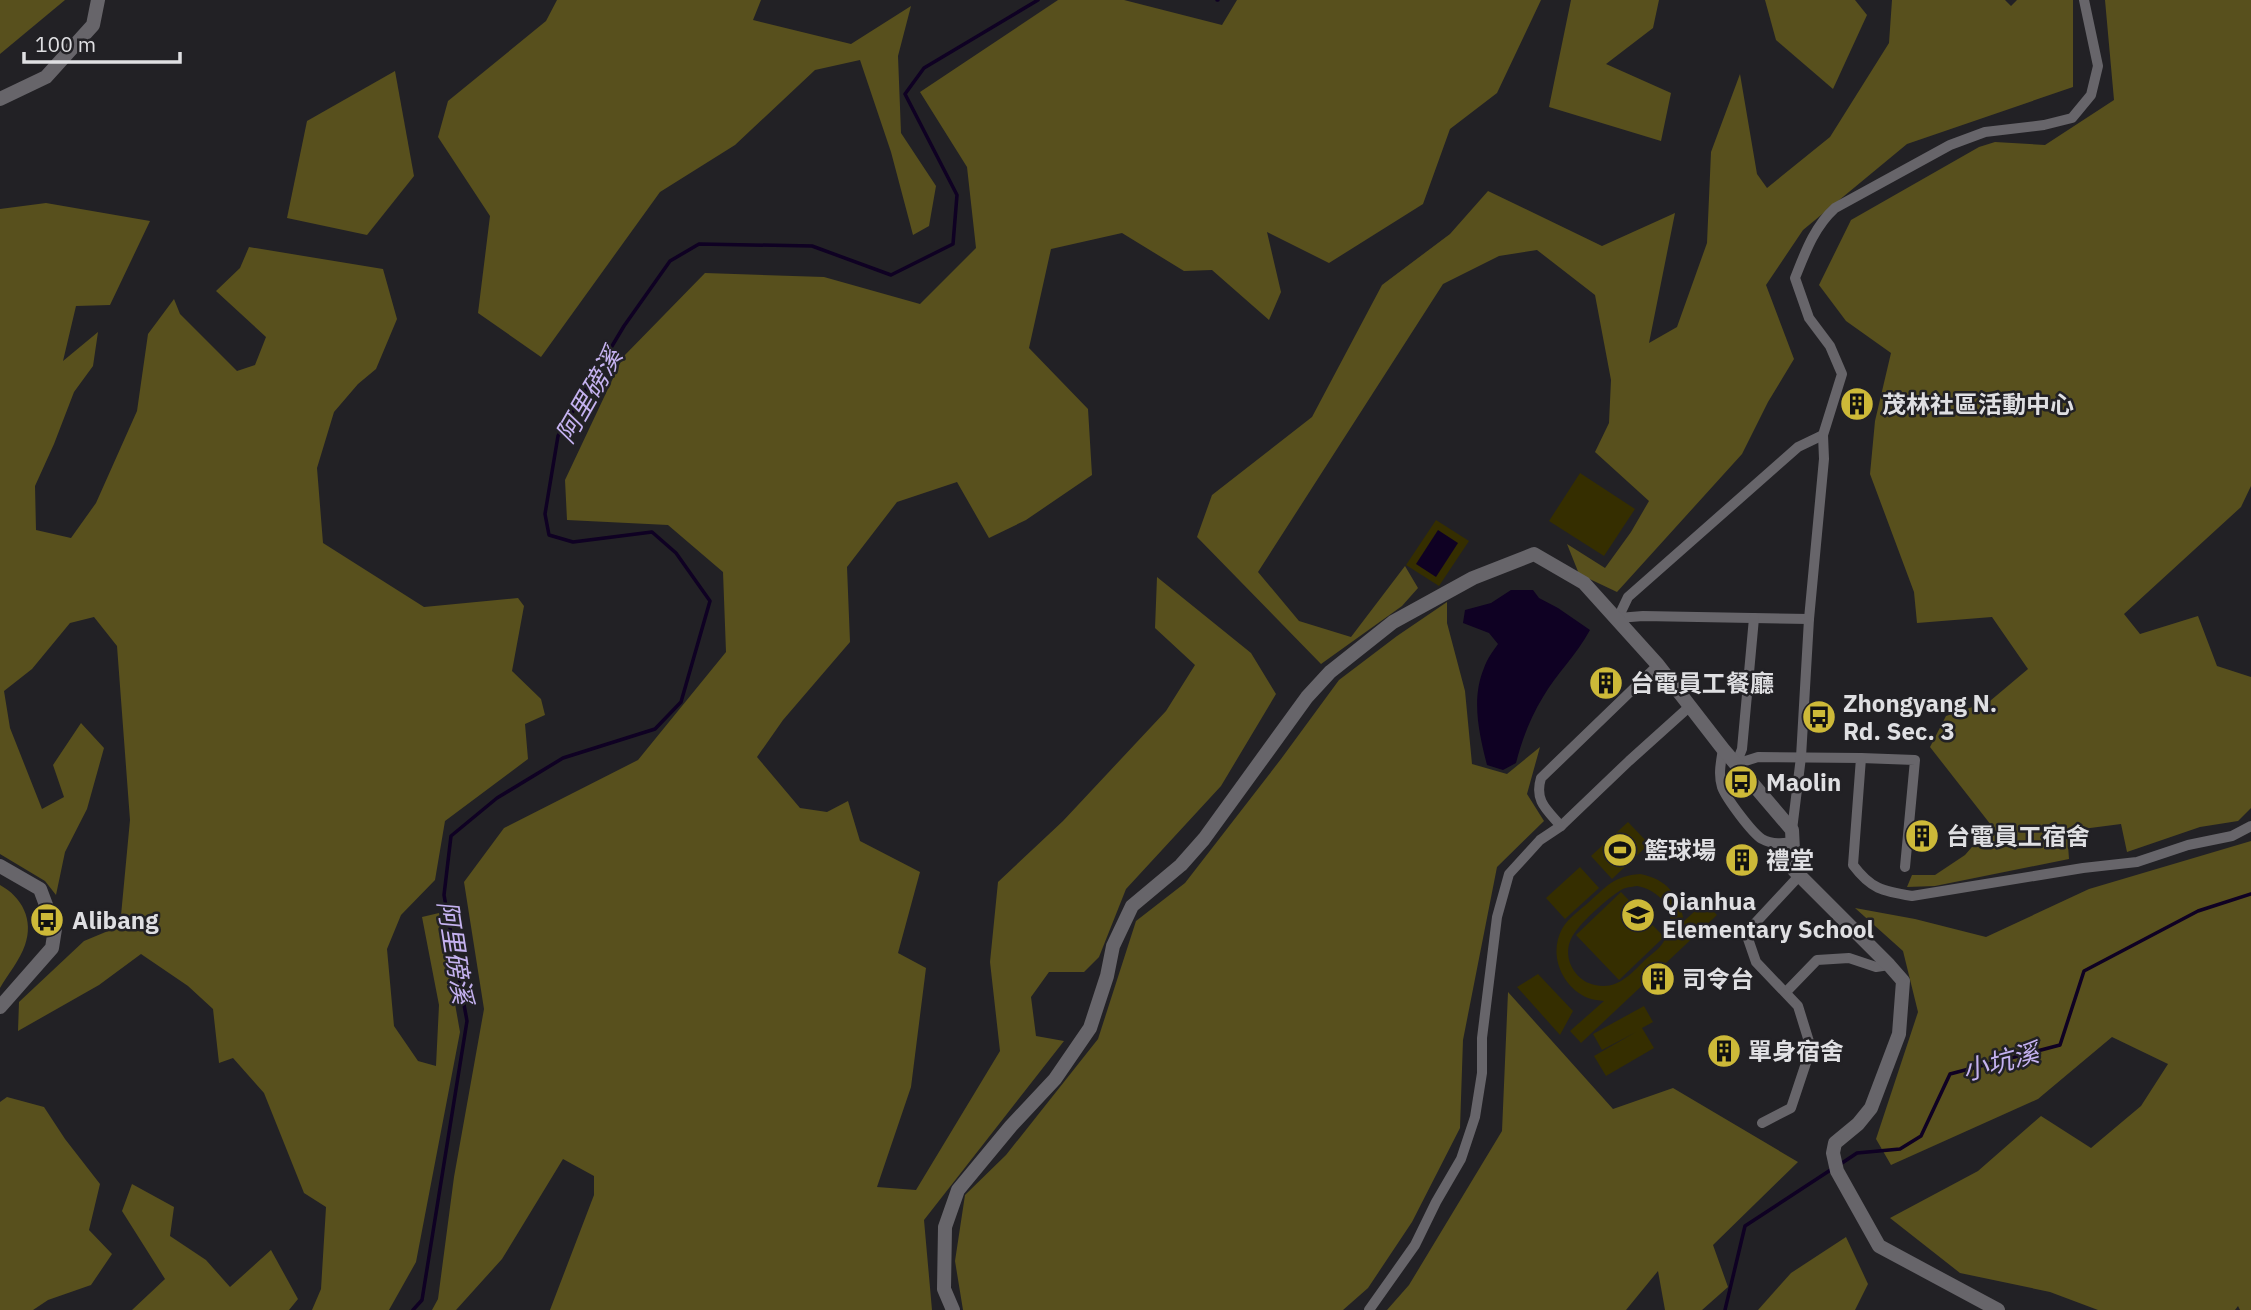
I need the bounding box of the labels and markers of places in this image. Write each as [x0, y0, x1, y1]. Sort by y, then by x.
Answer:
building icon: 茂林社區活動中心 [1838, 385, 1876, 423]
place label: 茂林社區活動中心 [1882, 388, 2074, 420]
building icon: 台電員工餐廳 [1587, 664, 1625, 702]
place label: 台電員工餐廳 [1630, 667, 1774, 699]
place label: Zhongyang N. Rd. Sec. 3 [1843, 687, 1997, 747]
bus stop icon: Zhongyang N. Rd. Sec. 3 [1800, 698, 1838, 736]
bus stop icon: Maolin [1722, 763, 1760, 801]
place label: Maolin [1766, 766, 1841, 798]
building icon: 台電員工宿舍 [1903, 817, 1941, 855]
place label: 台電員工宿舍 [1946, 820, 2090, 852]
sports icon: 籃球場 [1601, 831, 1639, 869]
place label: 籃球場 [1644, 834, 1716, 866]
building icon: 禮堂 [1723, 841, 1761, 879]
place label: 禮堂 [1766, 844, 1814, 876]
place label: Qianhua Elementary School [1662, 885, 1874, 945]
school or university icon: Qianhua Elementary School [1619, 896, 1657, 934]
bus stop icon: Alibang [28, 901, 66, 939]
place label: Alibang [72, 904, 159, 936]
building icon: 司令台 [1639, 960, 1677, 998]
place label: 司令台 [1682, 963, 1754, 995]
building icon: 單身宿舍 [1705, 1032, 1743, 1070]
place label: 單身宿舍 [1748, 1035, 1844, 1067]

